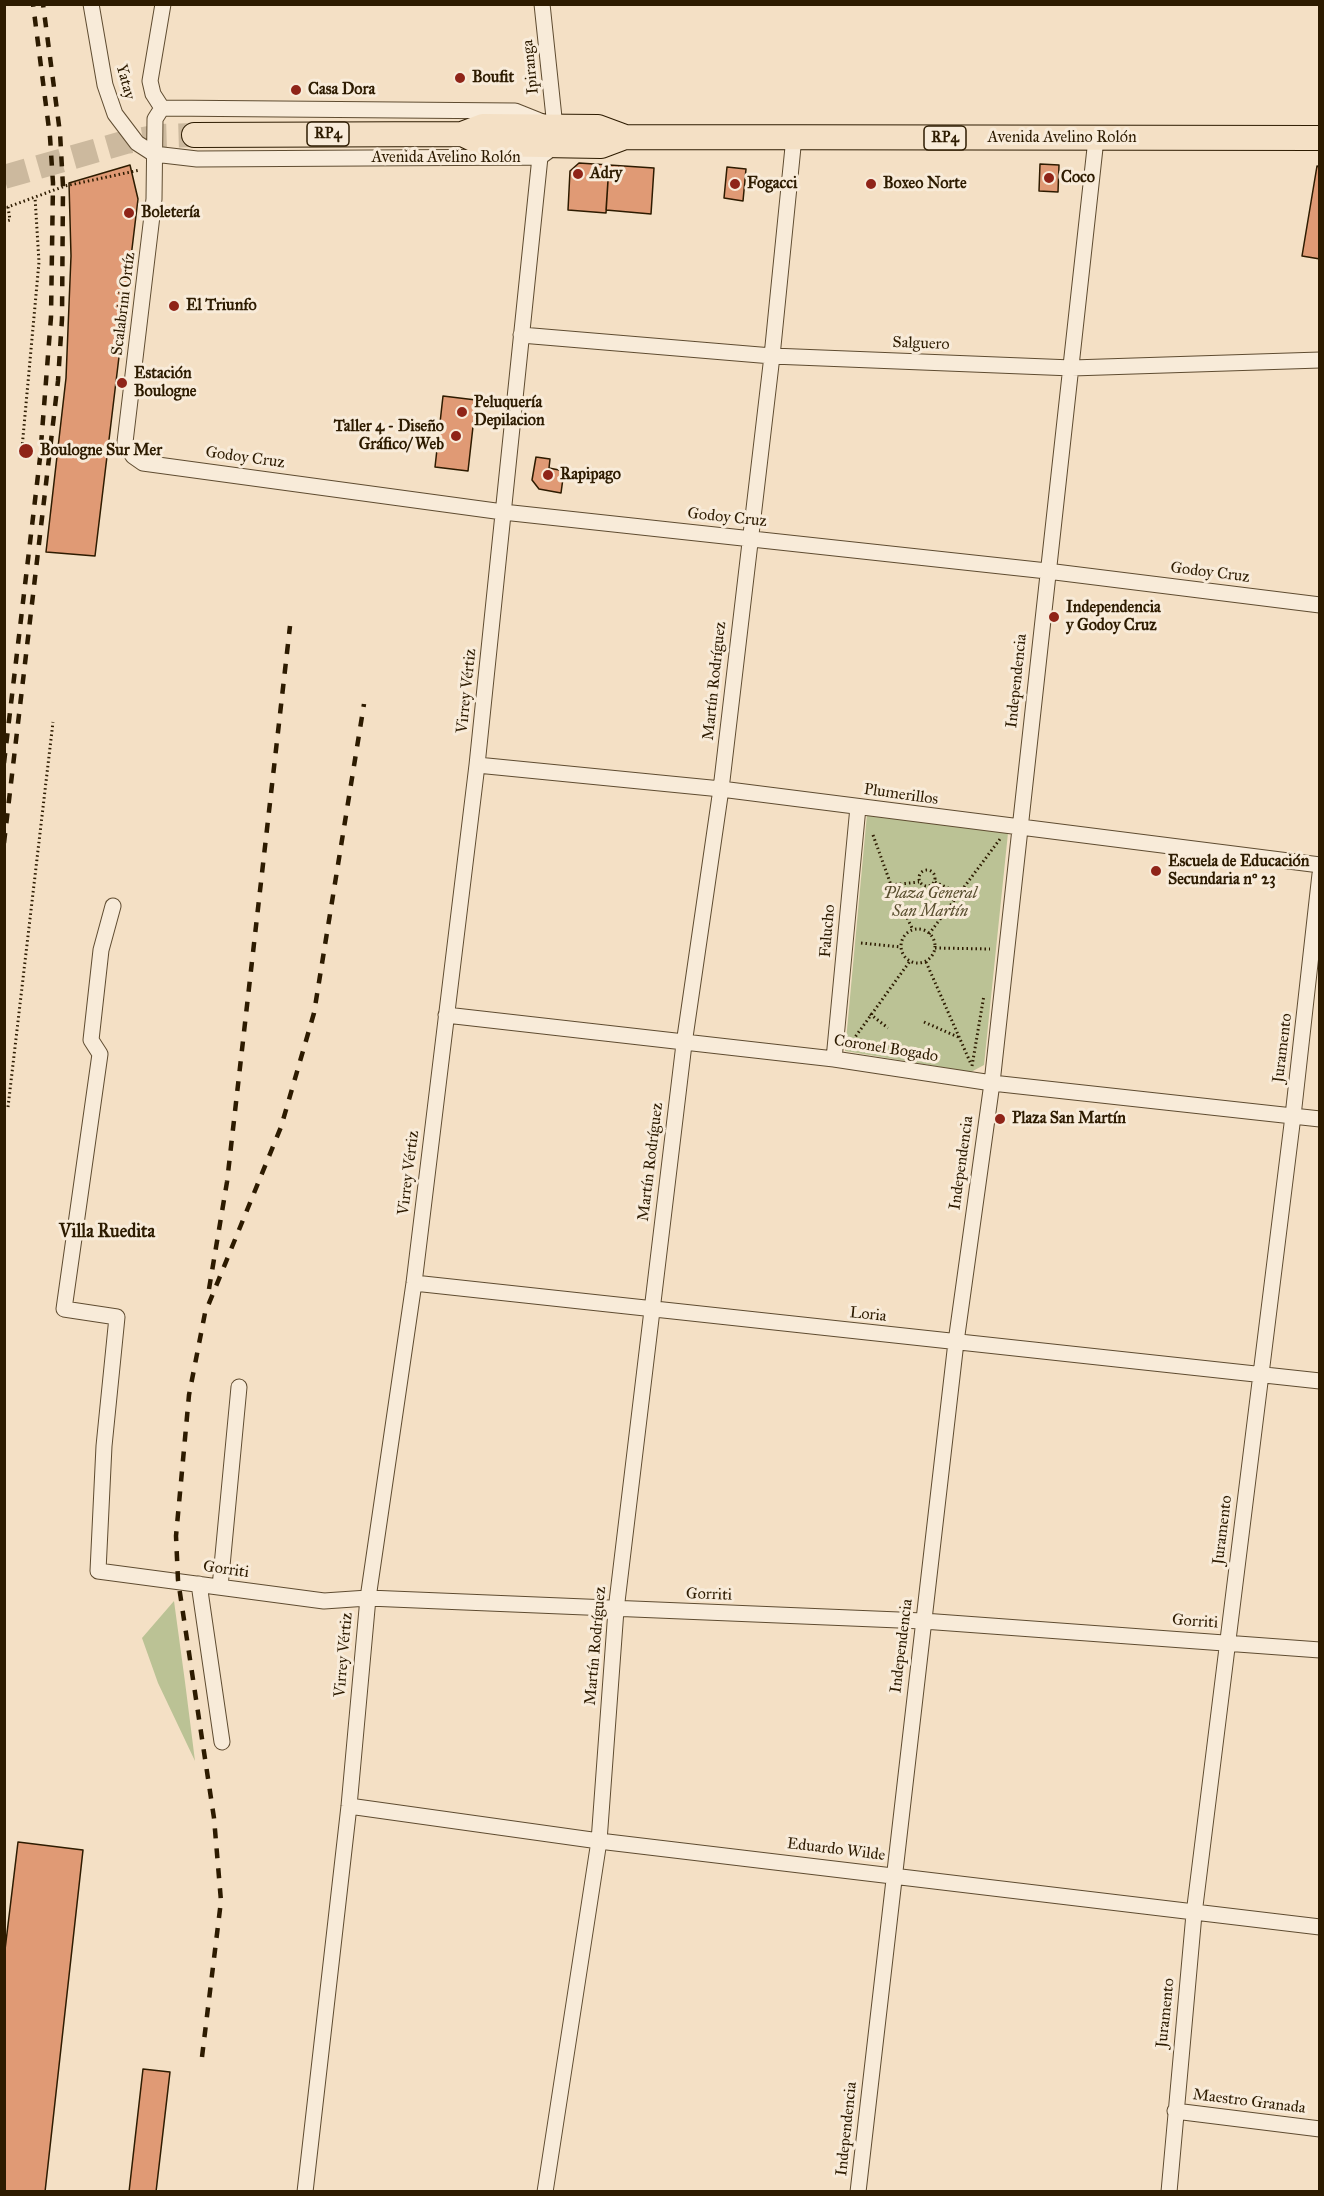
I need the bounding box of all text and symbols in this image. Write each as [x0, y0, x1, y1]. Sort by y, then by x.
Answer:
street label: Ipiranga [519, 39, 543, 95]
street label: Yatay [111, 62, 139, 102]
place label: Boufit [472, 68, 514, 88]
marker: Boufit [453, 71, 467, 85]
place label: Casa Dora [308, 80, 375, 100]
marker: Casa Dora [289, 83, 303, 97]
road number: RP4 [307, 122, 349, 146]
road number: RP4 [924, 126, 966, 150]
street label: Avenida Avelino Rolón [987, 128, 1137, 148]
street label: Avenida Avelino Rolón [371, 148, 521, 168]
place label: Adry [590, 164, 622, 184]
marker: Adry [571, 167, 585, 181]
place label: Coco [1061, 168, 1095, 188]
marker: Coco [1042, 171, 1056, 185]
place label: Fogacci [747, 174, 797, 194]
place label: Boxeo Norte [883, 174, 967, 194]
marker: Fogacci [728, 177, 742, 191]
marker: Boxeo Norte [864, 177, 878, 191]
place label: Boletería [141, 203, 200, 223]
marker: Boletería [122, 206, 136, 220]
street label: Scalabrini Ortíz [108, 251, 140, 357]
place label: El Triunfo [186, 296, 257, 316]
marker: El Triunfo [167, 299, 181, 313]
street label: Salguero [892, 333, 950, 355]
place label: Estación Boulogne [134, 364, 197, 402]
marker: Estación Boulogne [115, 376, 129, 390]
place label: Peluquería Depilacion [474, 393, 545, 431]
marker: Peluquería Depilacion [455, 405, 469, 419]
place label: Taller 4 - Diseño Gráfico/ Web [334, 417, 444, 455]
marker: Taller 4 - Diseño Gráfico/ Web [449, 429, 463, 443]
place label: Boulogne Sur Mer [40, 441, 162, 461]
marker: Boulogne Sur Mer [17, 442, 35, 460]
street label: Godoy Cruz [204, 443, 286, 473]
place label: Rapipago [560, 465, 621, 485]
marker: Rapipago [541, 468, 555, 482]
street label: Godoy Cruz [686, 504, 768, 532]
street label: Godoy Cruz [1169, 559, 1251, 587]
place label: Independencia y Godoy Cruz [1066, 598, 1161, 636]
marker: Independencia y Godoy Cruz [1047, 610, 1061, 624]
street label: Martín Rodríguez [699, 621, 731, 741]
street label: Independencia [1002, 633, 1032, 729]
street label: Virrey Vértiz [453, 648, 481, 734]
street label: Plumerillos [863, 780, 939, 810]
place label: Escuela de Educación Secundaria nº 23 [1168, 852, 1309, 890]
marker: Escuela de Educación Secundaria nº 23 [1149, 864, 1163, 878]
park label: Plaza General San Martín [883, 884, 977, 922]
street label: Falucho [816, 904, 840, 958]
street label: Juramento [1269, 1012, 1297, 1084]
street label: Coronel Bogado [832, 1031, 940, 1067]
street label: Martín Rodríguez [634, 1102, 668, 1222]
place label: Plaza San Martín [1012, 1109, 1126, 1129]
marker: Plaza San Martín [993, 1112, 1007, 1126]
street label: Independencia [946, 1115, 978, 1211]
street label: Virrey Vértiz [394, 1130, 424, 1216]
district label: Villa Ruedita [59, 1222, 155, 1244]
street label: Loria [849, 1304, 887, 1326]
street label: Juramento [1209, 1494, 1237, 1566]
street label: Gorriti [202, 1557, 250, 1583]
street label: Gorriti [686, 1585, 732, 1605]
street label: Martín Rodríguez [581, 1586, 611, 1706]
street label: Independencia [887, 1598, 917, 1694]
street label: Gorriti [1171, 1611, 1219, 1633]
street label: Virrey Vértiz [331, 1612, 357, 1698]
street label: Eduardo Wilde [786, 1834, 886, 1866]
street label: Juramento [1153, 1977, 1179, 2049]
street label: Independencia [832, 2081, 862, 2177]
street label: Maestro Granada [1191, 2086, 1307, 2118]

